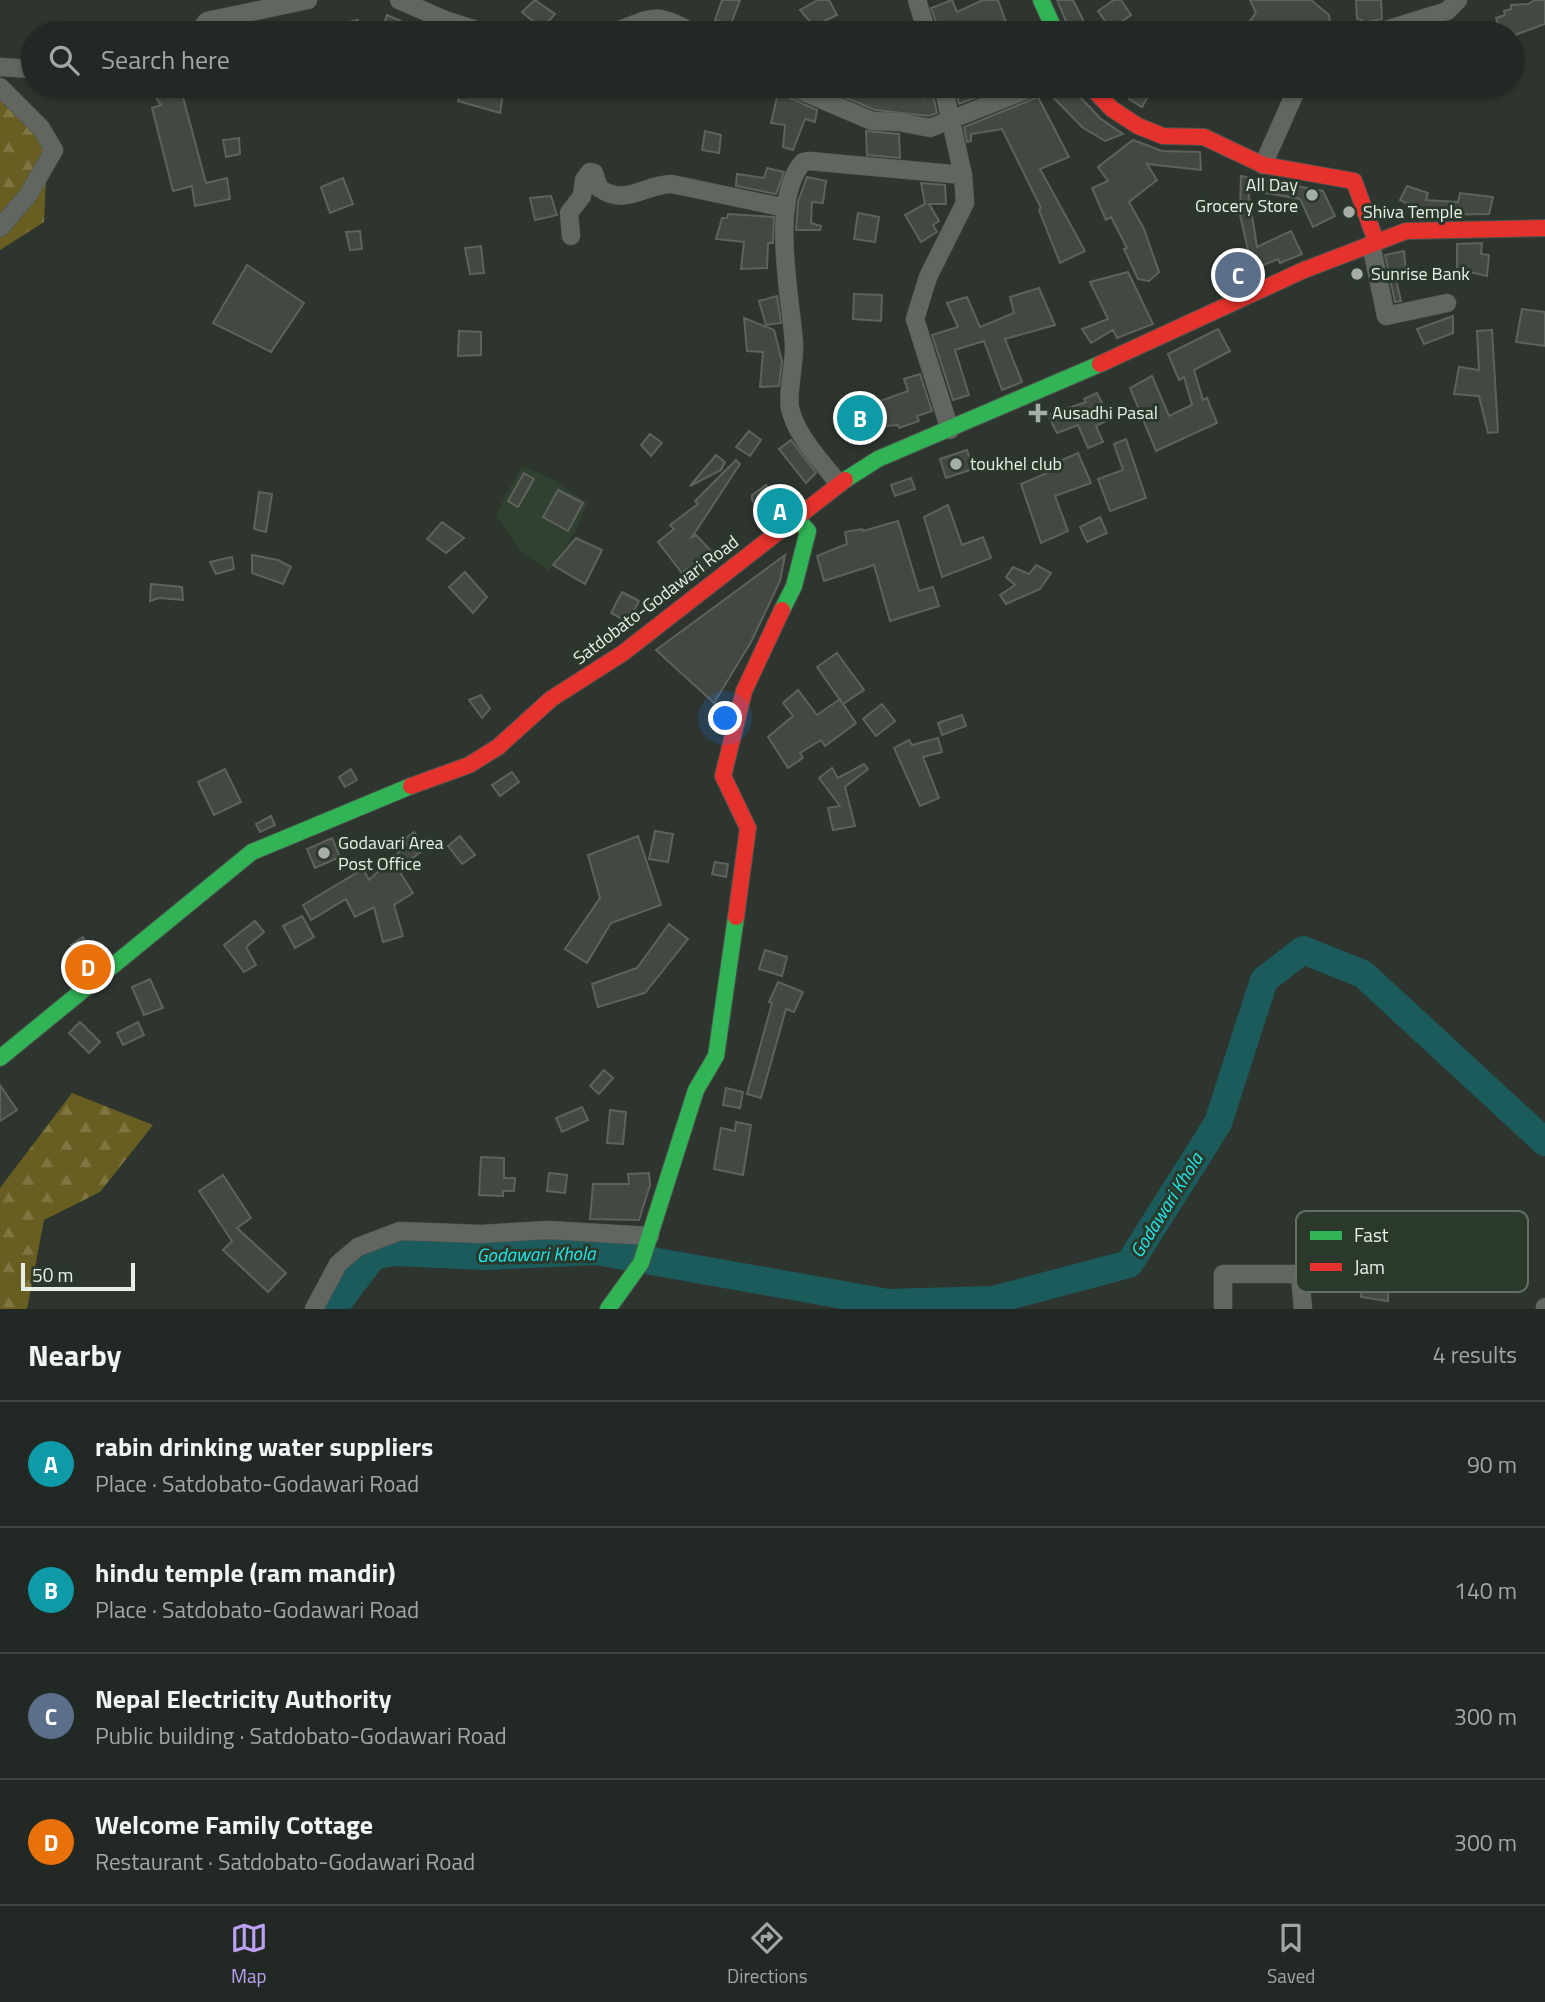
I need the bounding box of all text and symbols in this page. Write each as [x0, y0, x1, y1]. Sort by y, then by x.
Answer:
search box [21, 21, 1524, 98]
text: Search here [101, 40, 230, 79]
icon: search [45, 41, 83, 79]
place label: All Day Grocery Store [1195, 171, 1298, 219]
marker: All Day Grocery Store [1304, 187, 1320, 203]
place label: Shiva Temple [1363, 198, 1463, 225]
marker: Shiva Temple [1341, 204, 1357, 220]
pin: C [1215, 249, 1261, 301]
place label: Sunrise Bank [1371, 260, 1470, 287]
marker: Sunrise Bank [1349, 266, 1365, 282]
pin: B [837, 392, 883, 444]
place label: Ausadhi Pasal [1052, 399, 1158, 426]
marker: Ausadhi Pasal [1030, 405, 1046, 421]
place label: toukhel club [970, 450, 1062, 477]
marker: toukhel club [948, 456, 964, 472]
pin: A [757, 485, 803, 537]
street label: Satdobato-Godawari Road [567, 528, 744, 671]
your location [708, 701, 742, 735]
place label: Godavari Area Post Office [338, 829, 444, 877]
marker: Godavari Area Post Office [316, 845, 332, 861]
pin: D [65, 941, 111, 993]
water label: Godawari Khola [1122, 1145, 1210, 1263]
legend [1296, 1211, 1528, 1292]
text: Fast [1354, 1220, 1389, 1249]
water label: Godawari Khola [476, 1238, 597, 1269]
text: Jam [1354, 1252, 1385, 1281]
scale bar [21, 1260, 135, 1292]
text: 50 m [32, 1260, 73, 1289]
text: Nearby [28, 1332, 121, 1378]
text: 4 results [1433, 1337, 1517, 1372]
text: rabin drinking water suppliers [95, 1427, 433, 1466]
text: A [44, 1447, 58, 1482]
text: 90 m [1467, 1447, 1517, 1482]
text: Place · Satdobato-Godawari Road [95, 1466, 419, 1501]
text: hindu temple (ram mandir) [95, 1553, 396, 1592]
text: B [44, 1573, 58, 1608]
text: 140 m [1454, 1573, 1517, 1608]
text: Place · Satdobato-Godawari Road [95, 1592, 419, 1627]
text: Nepal Electricity Authority [95, 1679, 391, 1718]
text: C [45, 1699, 57, 1734]
text: 300 m [1454, 1699, 1517, 1734]
text: Public building · Satdobato-Godawari Road [95, 1718, 507, 1753]
text: Welcome Family Cottage [95, 1805, 373, 1844]
text: D [44, 1825, 58, 1860]
text: 300 m [1454, 1825, 1517, 1860]
text: Restaurant · Satdobato-Godawari Road [95, 1844, 475, 1879]
tab: Map [230, 1919, 268, 1990]
tab: Directions [727, 1919, 808, 1990]
tab: Saved [1267, 1919, 1315, 1990]

